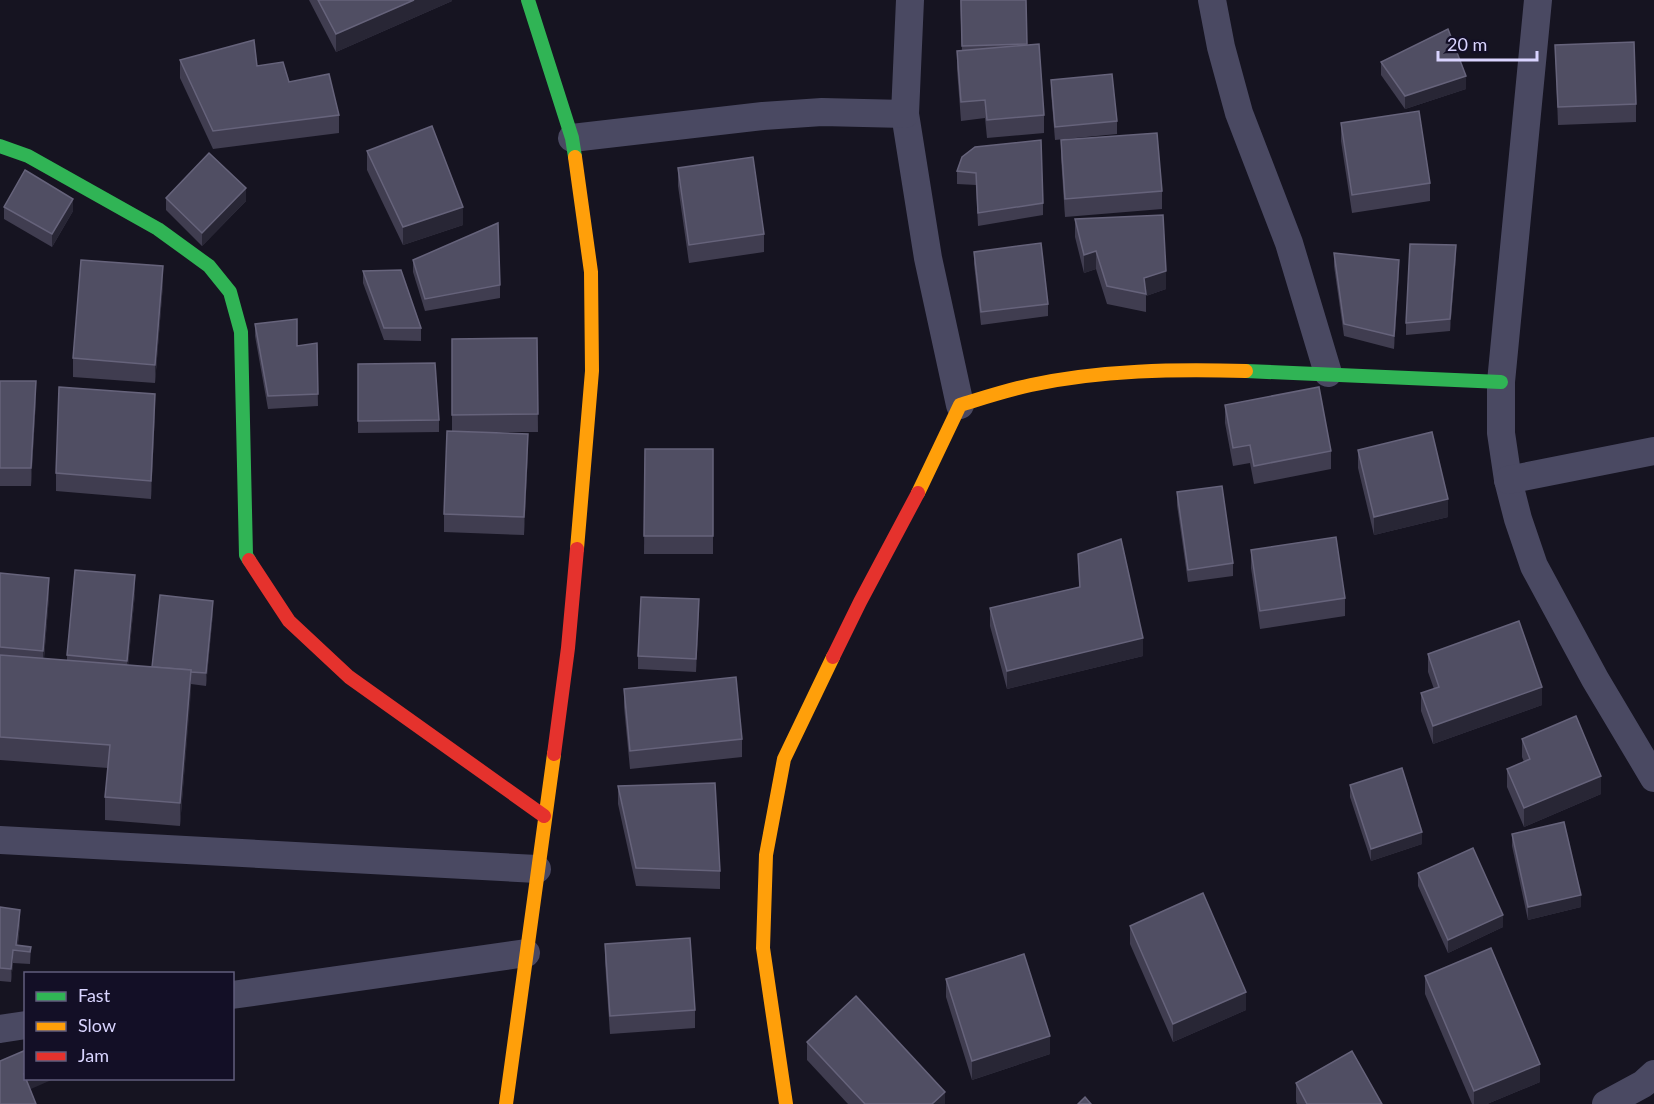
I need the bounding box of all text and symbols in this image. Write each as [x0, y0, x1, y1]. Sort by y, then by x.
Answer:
scale bar [1438, 24, 1537, 62]
text: 20 m [1447, 33, 1487, 55]
legend [24, 972, 234, 1080]
text: Fast [78, 984, 111, 1006]
text: Slow [78, 1014, 116, 1036]
text: Jam [78, 1044, 109, 1066]

